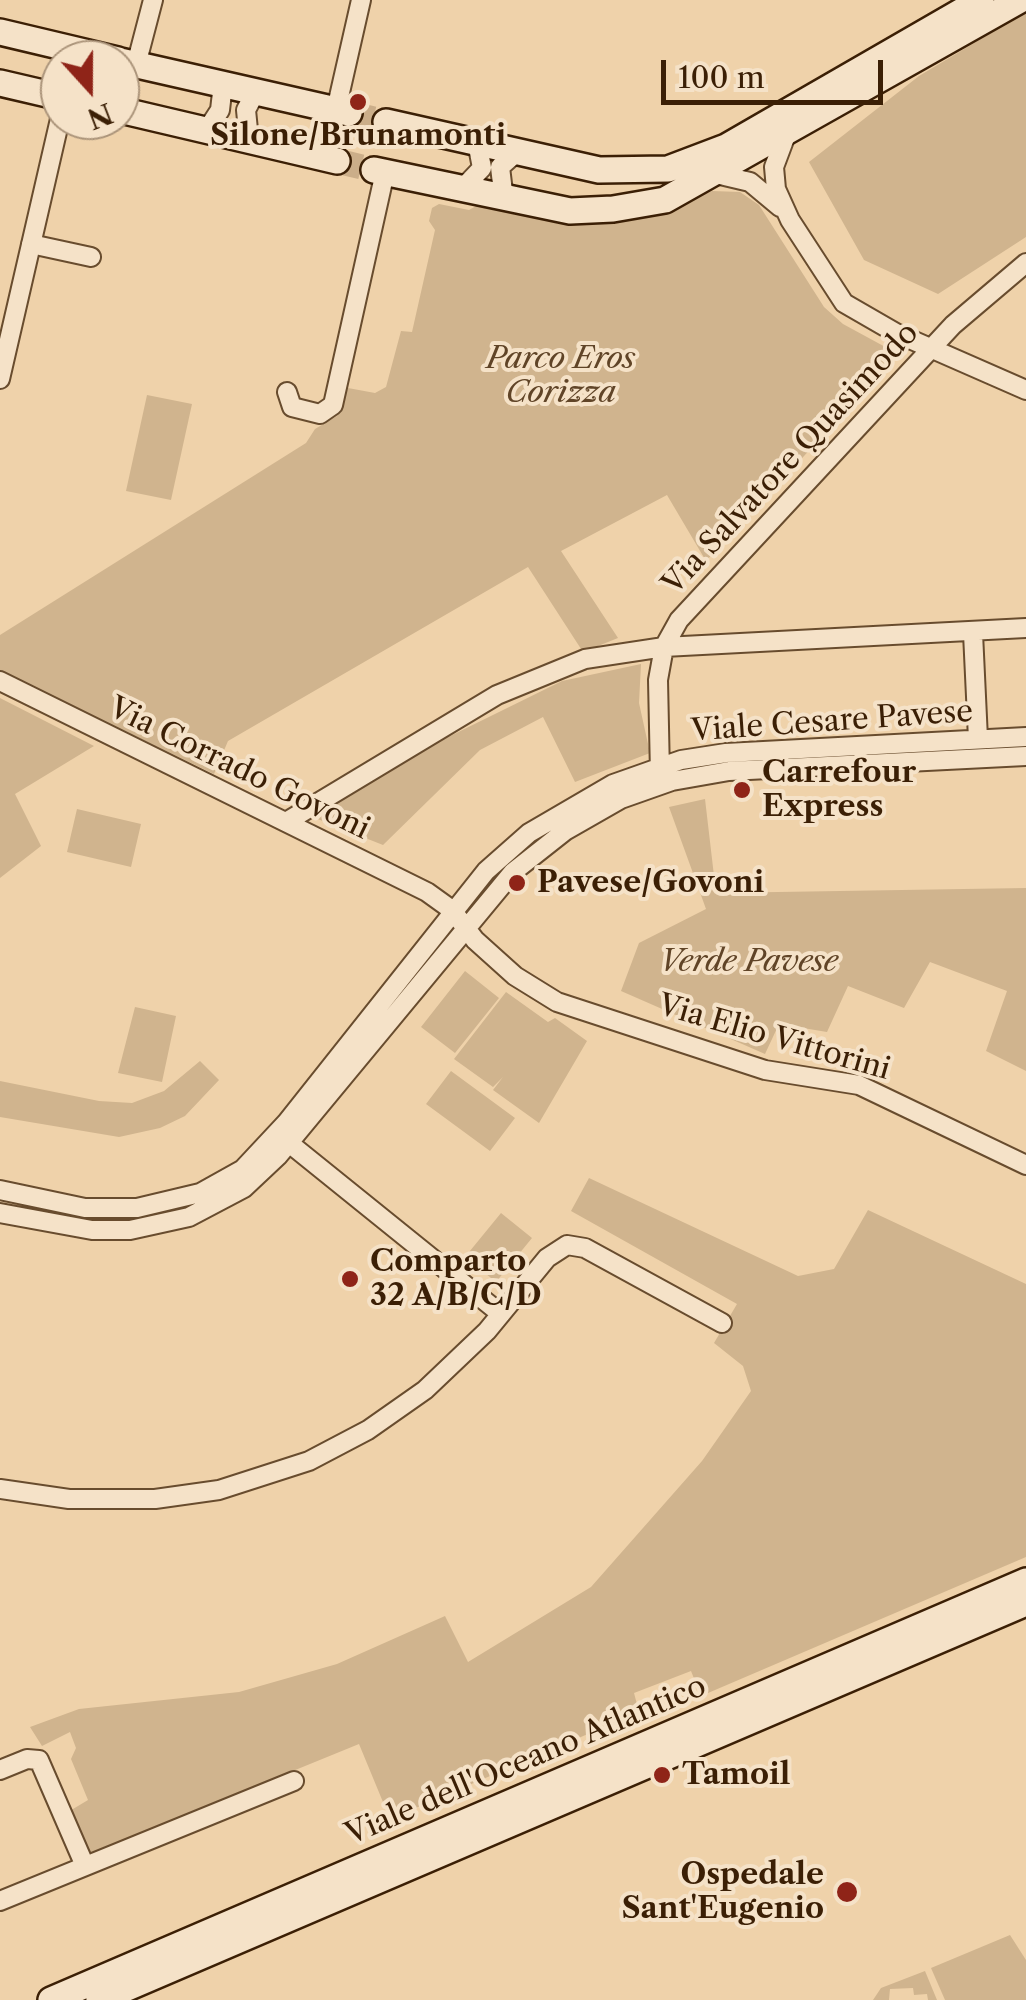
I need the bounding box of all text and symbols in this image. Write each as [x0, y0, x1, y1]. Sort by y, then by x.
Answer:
north arrow [40, 40, 140, 140]
scale bar [666, 40, 888, 102]
text: 100 m [678, 59, 765, 96]
marker: Silone/Brunamonti [347, 91, 369, 113]
text: N [83, 96, 117, 136]
place label: Silone/Brunamonti [210, 118, 506, 154]
street label: Via Salvatore Quasimodo [656, 316, 926, 602]
park label: Parco Eros Corizza [487, 341, 635, 412]
street label: Via Corrado Govoni [103, 690, 375, 848]
street label: Viale Cesare Pavese [690, 694, 974, 750]
place label: Carrefour Express [762, 755, 916, 826]
marker: Carrefour Express [731, 779, 753, 801]
place label: Pavese/Govoni [537, 865, 764, 901]
marker: Pavese/Govoni [506, 872, 528, 894]
park label: Verde Pavese [660, 944, 838, 980]
street label: Via Elio Vittorini [654, 988, 894, 1088]
place label: Comparto 32 A/B/C/D [370, 1244, 541, 1314]
marker: Comparto 32 A/B/C/D [339, 1268, 361, 1290]
street label: Viale dell'Oceano Atlantico [340, 1669, 712, 1853]
place label: Tamoil [682, 1757, 790, 1793]
marker: Tamoil [651, 1764, 673, 1786]
place label: Ospedale Sant'Eugenio [622, 1857, 824, 1928]
marker: Ospedale Sant'Eugenio [834, 1879, 860, 1905]

